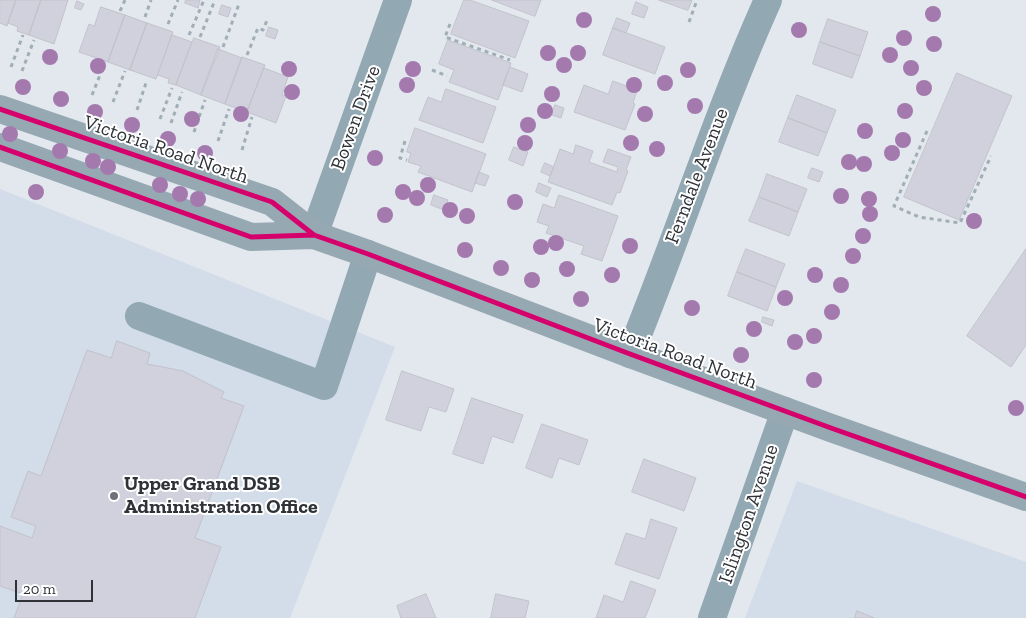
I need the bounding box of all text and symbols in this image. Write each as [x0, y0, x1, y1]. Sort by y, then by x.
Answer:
street label: Bowen Drive [326, 62, 386, 174]
street label: Ferndale Avenue [660, 105, 734, 247]
street label: Victoria Road North [81, 111, 251, 189]
street label: Victoria Road North [590, 313, 760, 395]
street label: Islington Avenue [714, 441, 784, 587]
place label: Upper Grand DSB Administration Office [124, 472, 318, 519]
marker: Upper Grand DSB Administration Office [108, 490, 120, 502]
scale bar [18, 570, 95, 602]
text: 20 m [23, 580, 56, 598]

